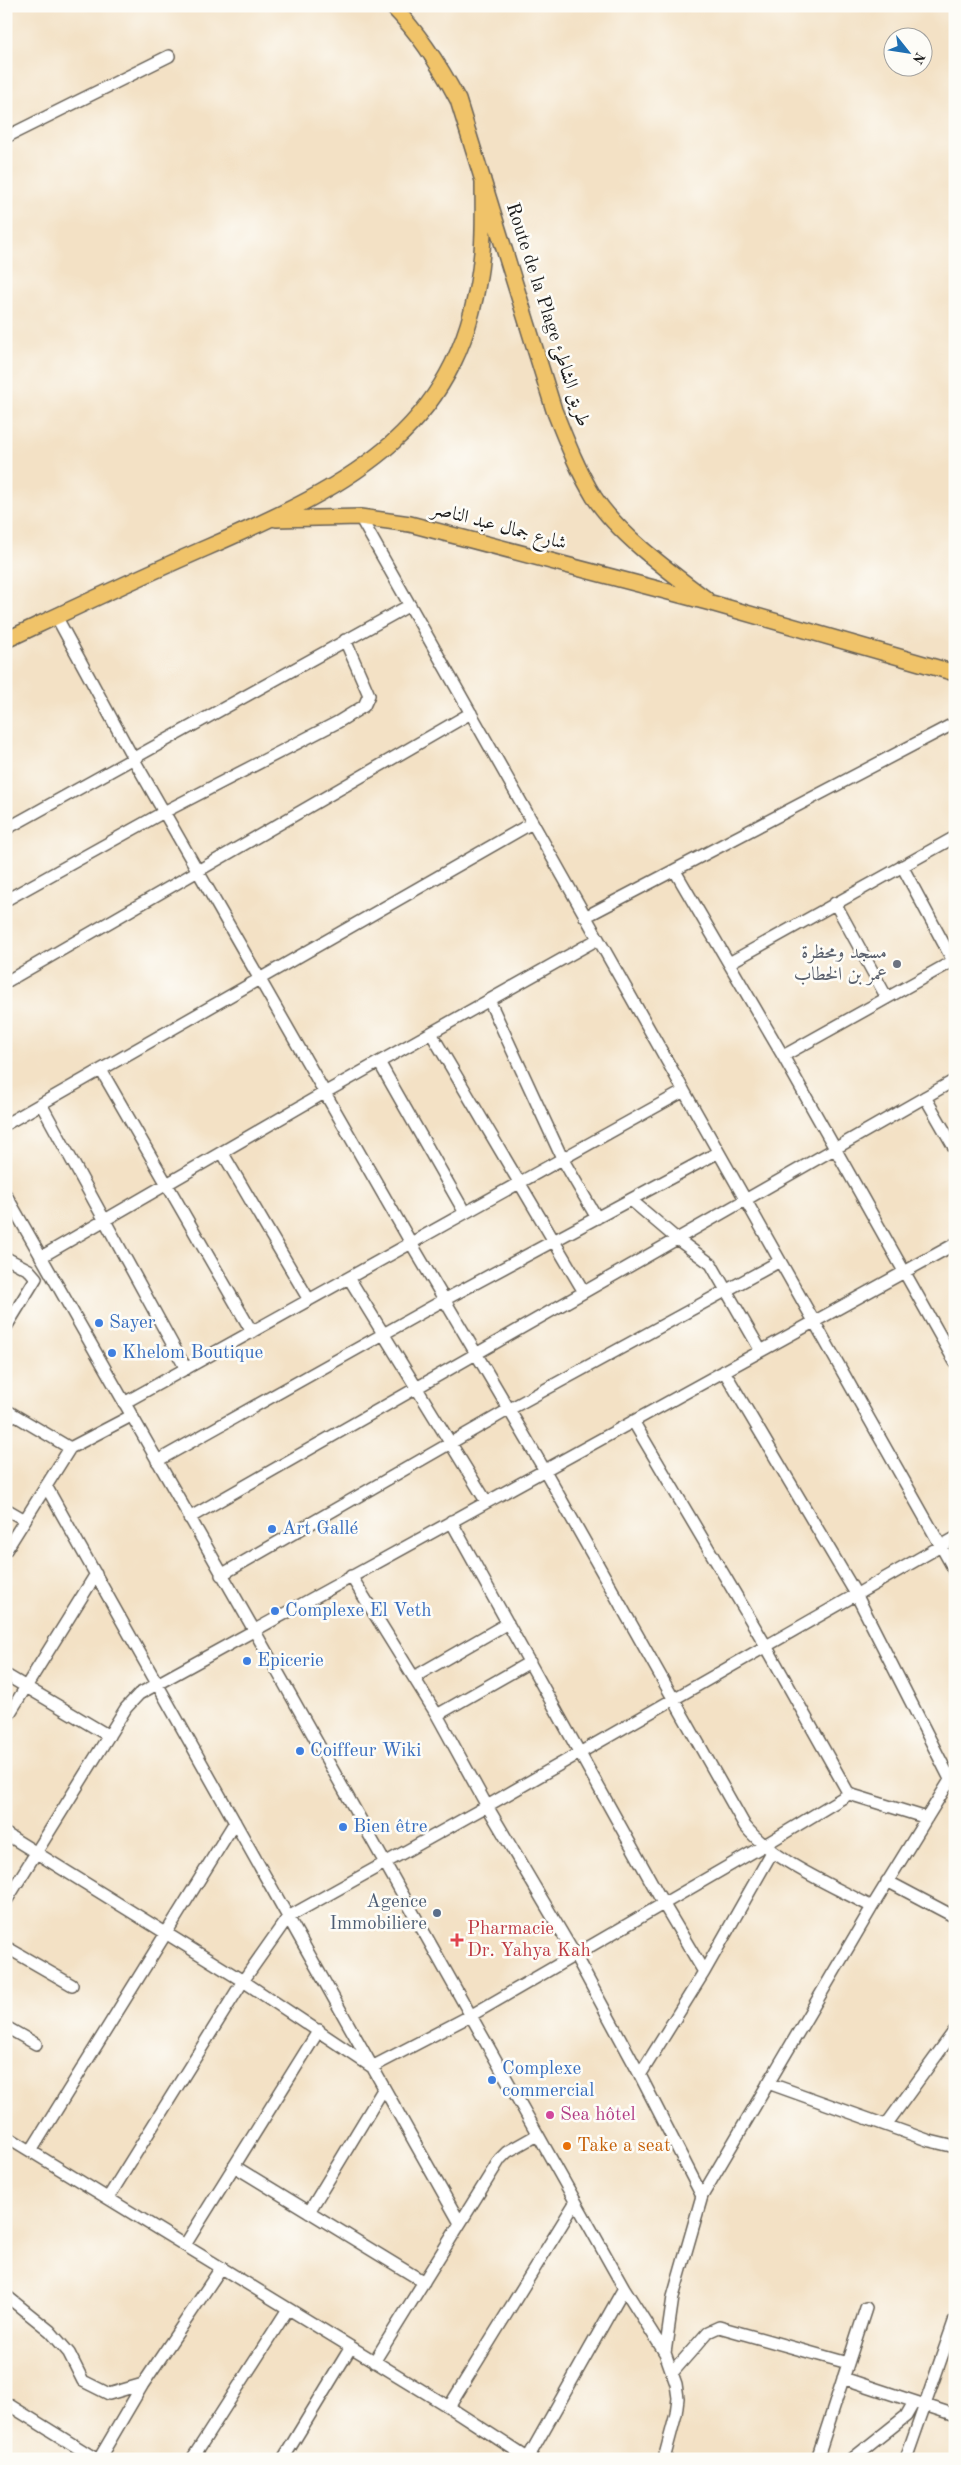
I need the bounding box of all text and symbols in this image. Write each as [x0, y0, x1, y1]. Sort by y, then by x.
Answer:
north arrow [884, 28, 934, 78]
text: N [910, 50, 927, 66]
street label: Route de la Plage طريق الشاطئ [500, 201, 592, 430]
street label: شارع جمال عبد الناصر [427, 499, 568, 558]
place label: مسجد ومحظرة عمر بن الخطاب [794, 944, 887, 986]
marker: مسجد ومحظرة عمر بن الخطاب [891, 958, 903, 970]
place label: Sayer [109, 1314, 156, 1333]
marker: Sayer [93, 1317, 105, 1329]
place label: Khelom Boutique [122, 1344, 263, 1363]
marker: Khelom Boutique [106, 1347, 118, 1359]
place label: Art Gallé [282, 1520, 358, 1539]
marker: Art Gallé [266, 1523, 278, 1535]
place label: Complexe El Veth [285, 1602, 432, 1621]
marker: Complexe El Veth [269, 1605, 281, 1617]
place label: Epicerie [257, 1652, 324, 1671]
marker: Epicerie [241, 1655, 253, 1667]
place label: Coiffeur Wiki [310, 1742, 421, 1761]
marker: Coiffeur Wiki [294, 1745, 306, 1757]
place label: Bien être [353, 1818, 427, 1837]
marker: Bien être [337, 1821, 349, 1833]
place label: Agence Immobiliere [330, 1893, 427, 1934]
marker: Agence Immobiliere [431, 1907, 443, 1919]
place label: Pharmacie Dr. Yahya Kah [467, 1920, 591, 1961]
marker: Pharmacie Dr. Yahya Kah [451, 1934, 463, 1946]
place label: Complexe commercial [502, 2060, 594, 2101]
marker: Complexe commercial [486, 2074, 498, 2086]
place label: Sea hôtel [560, 2106, 636, 2125]
marker: Sea hôtel [544, 2109, 556, 2121]
place label: Take a seat [577, 2137, 671, 2156]
marker: Take a seat [561, 2140, 573, 2152]

